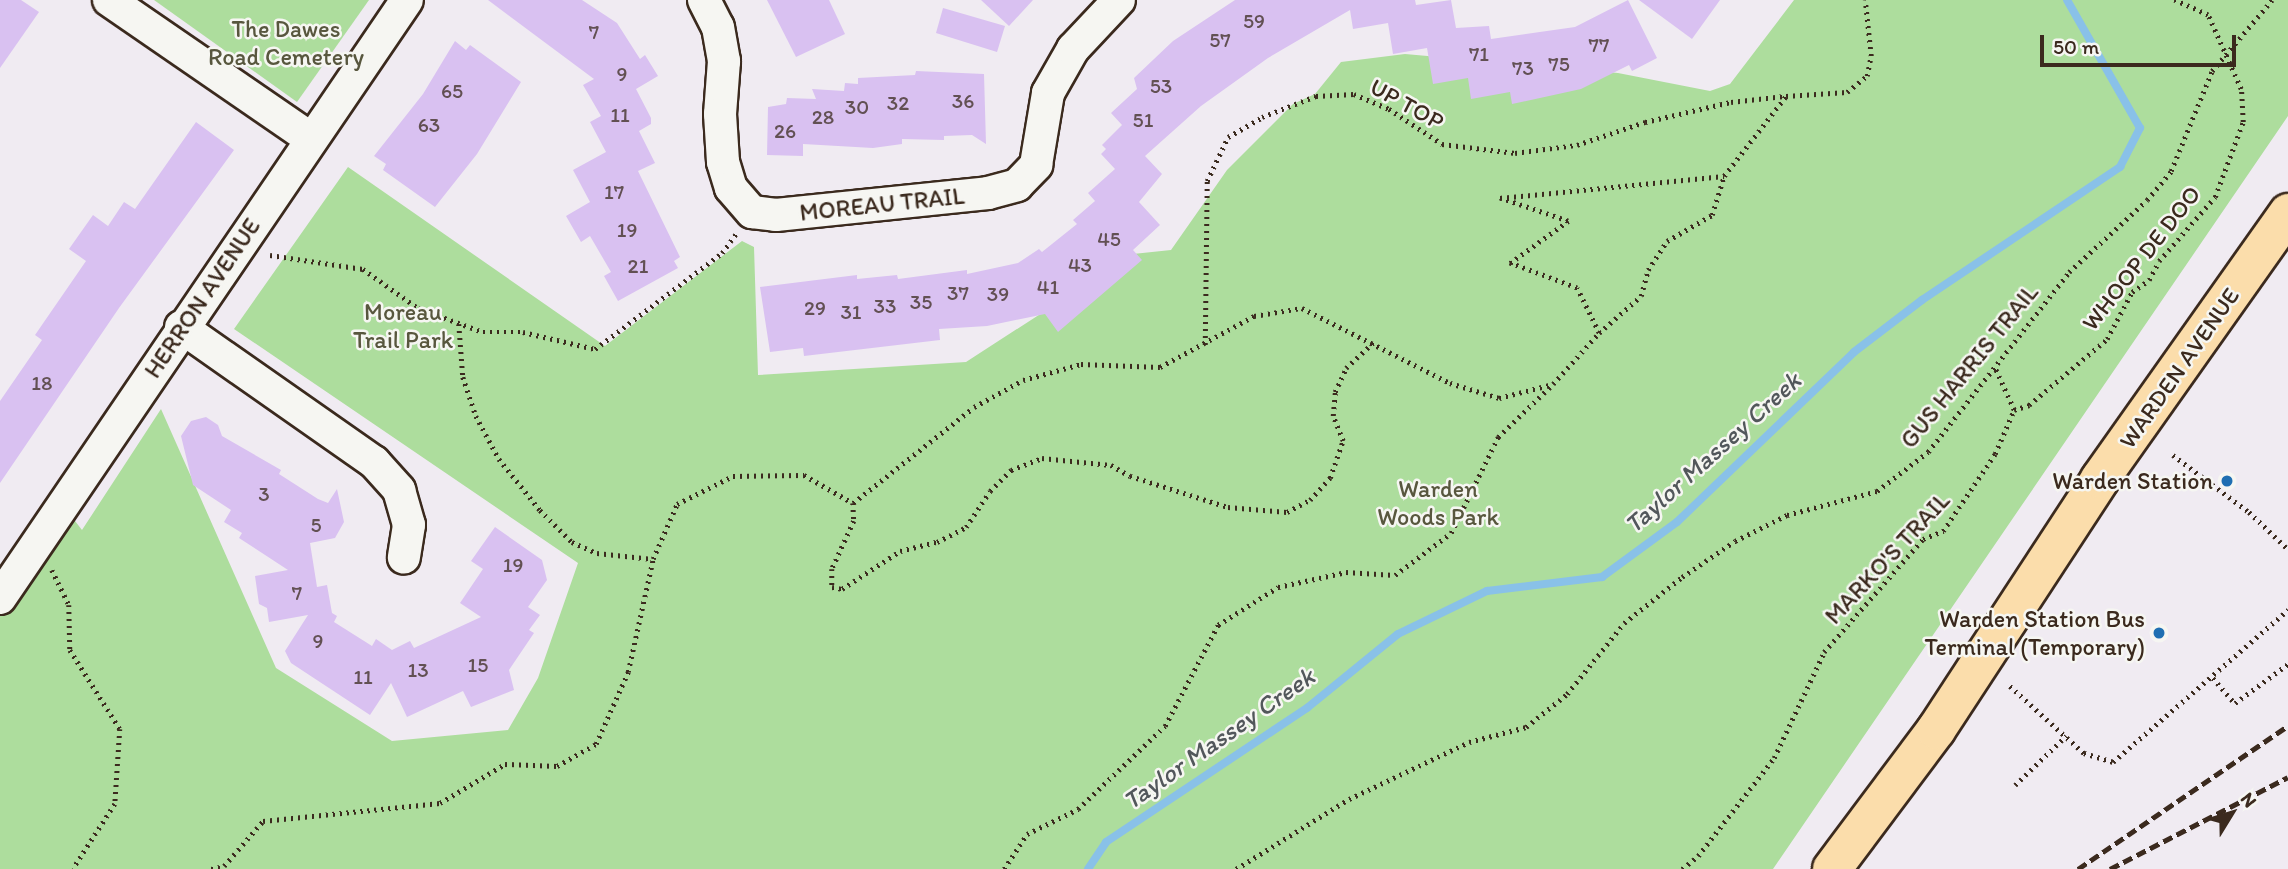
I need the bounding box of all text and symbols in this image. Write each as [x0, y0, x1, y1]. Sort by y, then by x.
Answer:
house number: 59 [1243, 8, 1265, 34]
park label: The Dawes Road Cemetery [208, 15, 364, 71]
house number: 7 [589, 19, 599, 45]
scale bar [2043, 21, 2239, 65]
house number: 57 [1209, 27, 1231, 53]
house number: 77 [1589, 32, 1609, 58]
text: 50 m [2053, 34, 2099, 59]
house number: 71 [1469, 41, 1489, 67]
house number: 75 [1548, 51, 1570, 77]
house number: 73 [1512, 55, 1534, 81]
house number: 9 [617, 61, 627, 87]
street label: UP TOP [1365, 72, 1449, 136]
house number: 53 [1150, 73, 1172, 99]
house number: 65 [441, 78, 463, 104]
house number: 36 [952, 88, 974, 114]
house number: 32 [887, 90, 909, 116]
house number: 30 [845, 94, 869, 120]
house number: 11 [610, 102, 630, 128]
house number: 28 [812, 104, 834, 130]
house number: 51 [1133, 107, 1153, 133]
house number: 63 [418, 112, 440, 138]
house number: 26 [774, 118, 796, 144]
house number: 17 [604, 179, 624, 205]
street label: WHOOP DE DOO [2075, 180, 2207, 336]
street label: MOREAU TRAIL [799, 181, 965, 227]
street label: HERRON AVENUE [138, 213, 266, 383]
house number: 19 [617, 217, 637, 243]
house number: 45 [1097, 226, 1121, 252]
house number: 43 [1068, 252, 1092, 278]
house number: 21 [628, 253, 648, 279]
house number: 41 [1037, 274, 1059, 300]
street label: GUS HARRIS TRAIL [1895, 279, 2043, 453]
house number: 37 [947, 280, 969, 306]
house number: 39 [987, 281, 1009, 307]
street label: WARDEN AVENUE [2113, 282, 2245, 454]
house number: 35 [910, 289, 932, 315]
house number: 33 [874, 293, 896, 319]
house number: 29 [804, 295, 826, 321]
park label: Moreau Trail Park [353, 298, 453, 354]
house number: 31 [840, 299, 862, 325]
water label: Taylor Massey Creek [1618, 366, 1808, 540]
house number: 18 [31, 370, 53, 396]
place label: Warden Station [2052, 467, 2213, 495]
marker: Warden Station [2219, 473, 2235, 489]
park label: Warden Woods Park [1378, 475, 1498, 531]
house number: 3 [258, 481, 270, 507]
street label: MARKO'S TRAIL [1819, 487, 1955, 629]
house number: 5 [310, 512, 322, 538]
house number: 19 [503, 552, 523, 578]
house number: 7 [292, 580, 302, 606]
place label: Warden Station Bus Terminal (Temporary) [1924, 605, 2145, 661]
marker: Warden Station Bus Terminal (Temporary) [2151, 625, 2167, 641]
house number: 9 [313, 628, 323, 654]
house number: 15 [468, 652, 488, 678]
house number: 13 [407, 657, 429, 683]
water label: Taylor Massey Creek [1117, 661, 1321, 817]
house number: 11 [353, 664, 373, 690]
north arrow [2197, 778, 2267, 848]
text: N [2236, 788, 2262, 812]

